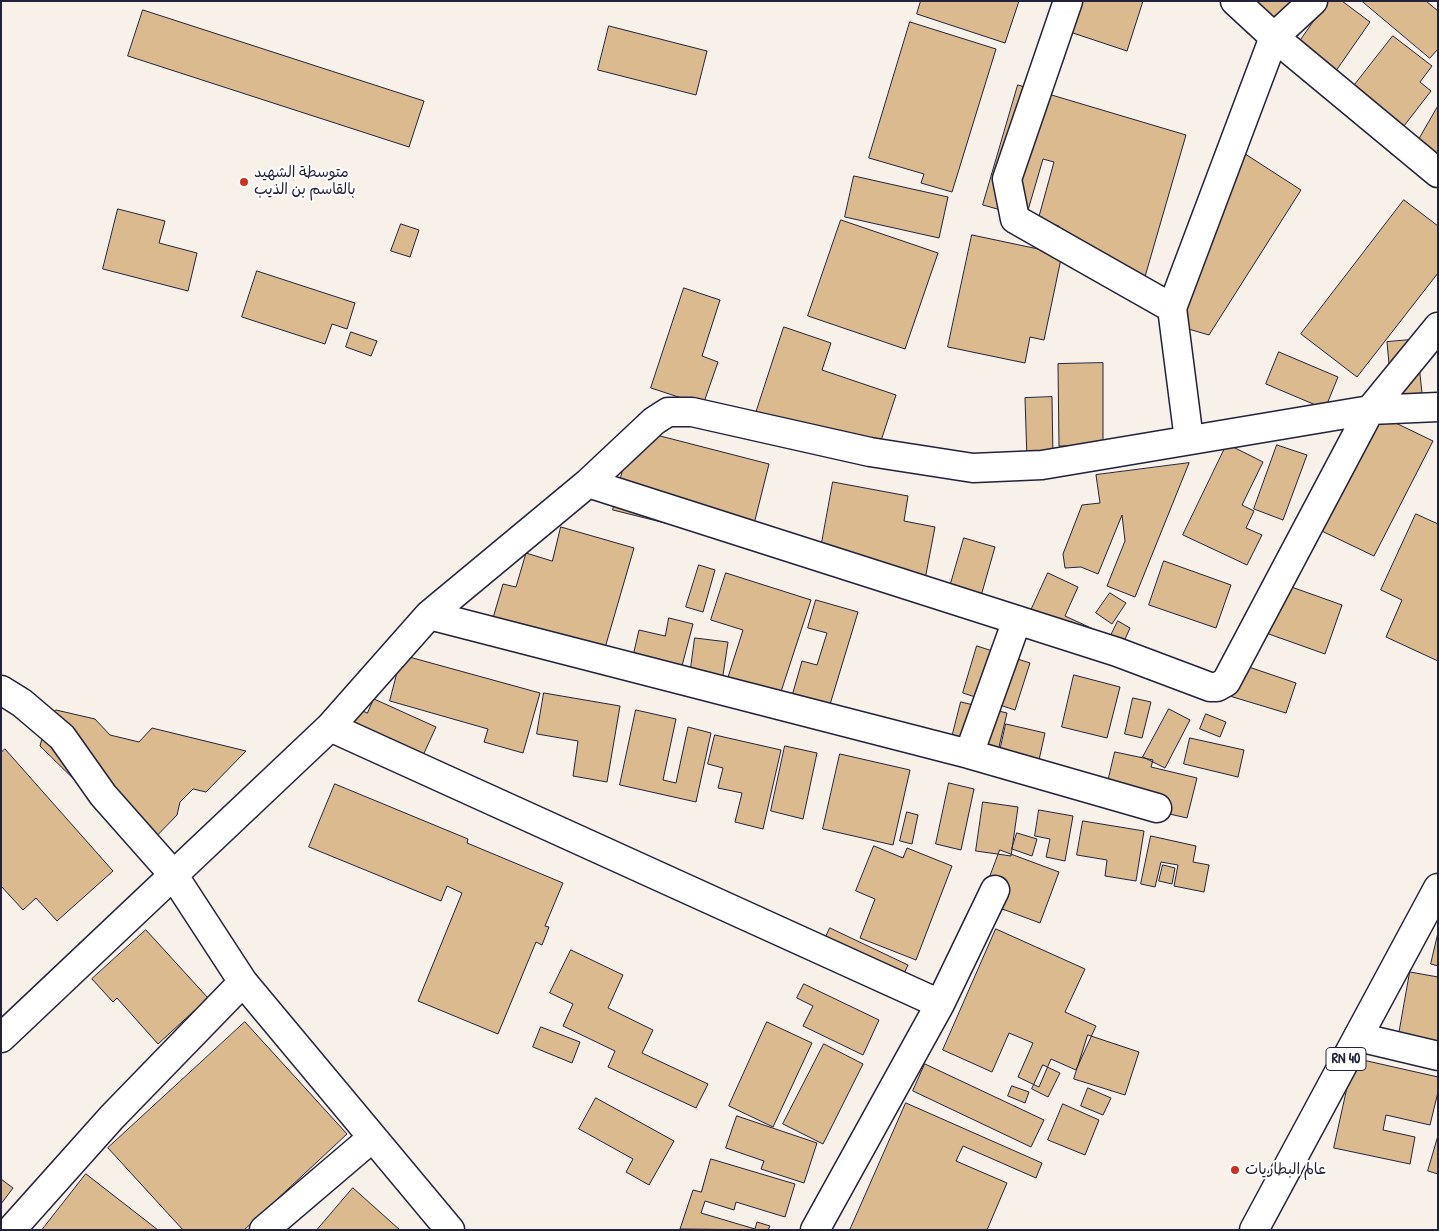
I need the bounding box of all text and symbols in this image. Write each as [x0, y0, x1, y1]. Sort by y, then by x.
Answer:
place label: متوسطة الشهيد بالقاسم بن الذيب [254, 164, 356, 199]
marker: متوسطة الشهيد بالقاسم بن الذيب [238, 176, 250, 188]
road number: RN 40 [1326, 1048, 1366, 1070]
place label: عالم البطاريات [1245, 1161, 1326, 1179]
marker: عالم البطاريات [1229, 1164, 1241, 1176]

